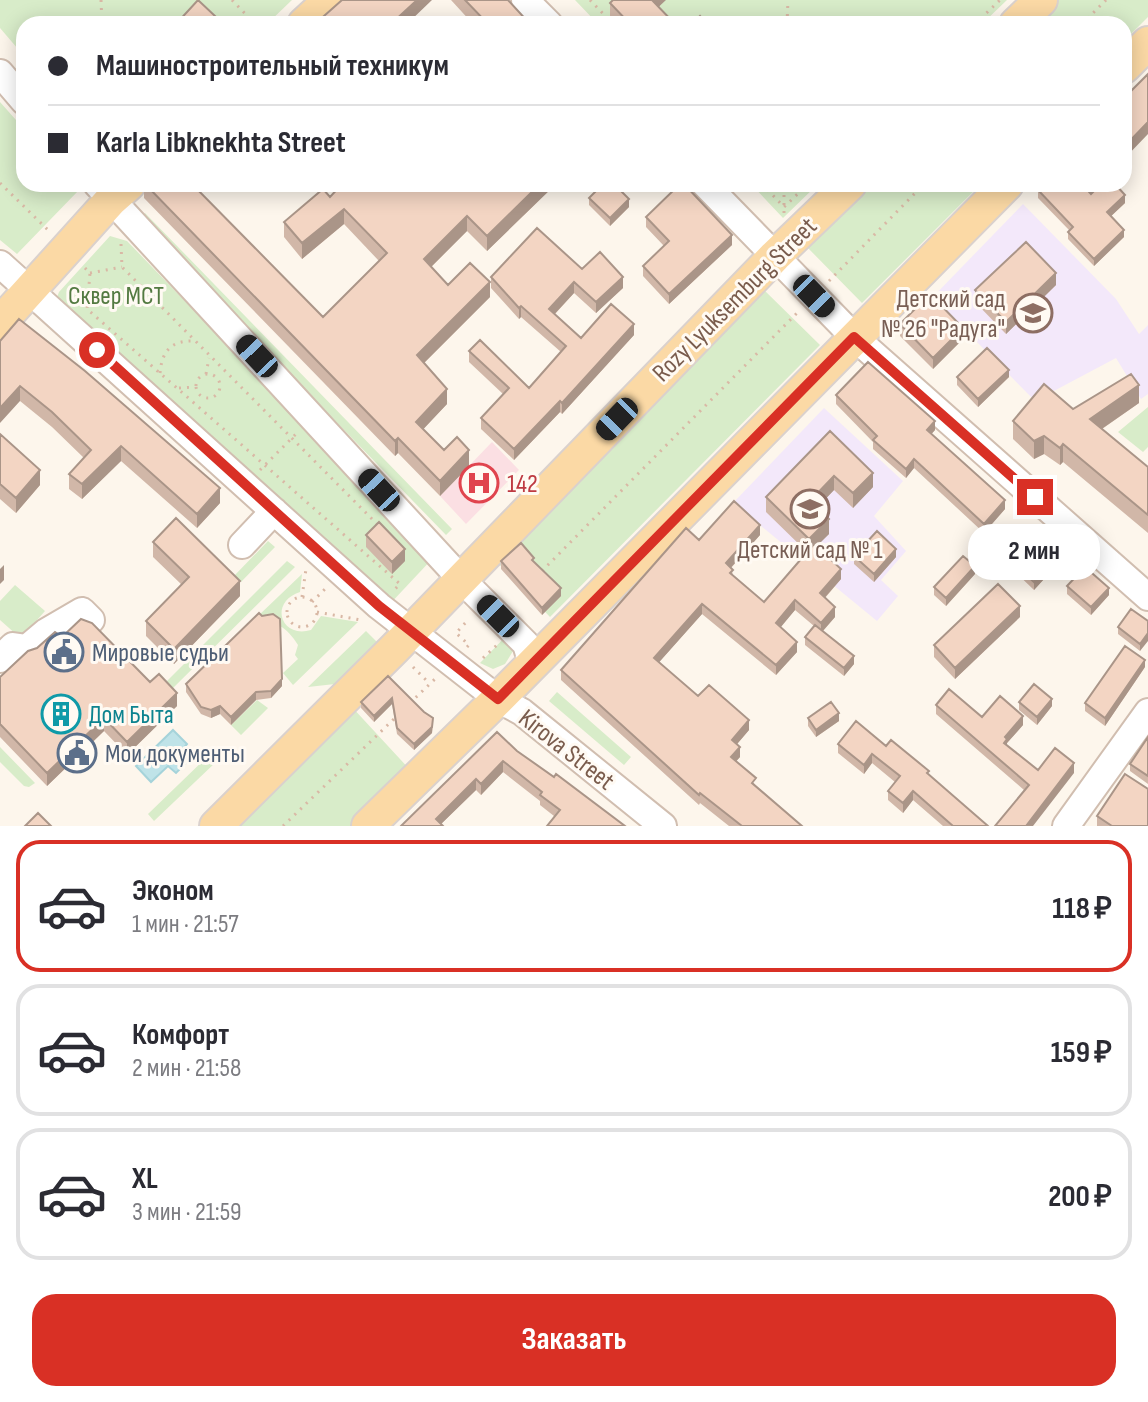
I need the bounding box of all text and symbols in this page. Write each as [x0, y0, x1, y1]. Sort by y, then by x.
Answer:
text: Машиностроительный техникум [96, 48, 449, 84]
text: Karla Libknekhta Street [96, 125, 346, 161]
street label: Rozy Lyuksemburg Street [646, 211, 824, 389]
car [789, 270, 839, 322]
park label: Сквер МСТ [68, 281, 164, 312]
place label: Детский сад № 26 "Радуга" [881, 284, 1005, 345]
school or university icon: Детский сад № 26 "Радуга" [1012, 292, 1054, 334]
car [232, 330, 282, 382]
route start [79, 332, 115, 368]
car [592, 393, 642, 445]
hospital icon: 142 [458, 462, 500, 504]
car [354, 464, 404, 516]
place label: 142 [507, 469, 538, 500]
route end [1017, 479, 1053, 515]
school or university icon: Детский сад № 1 [789, 488, 831, 530]
callout: 2 мин [969, 525, 1101, 581]
place label: Детский сад № 1 [737, 535, 883, 566]
text: 2 мин [1008, 536, 1060, 567]
car [473, 591, 523, 641]
public building icon: Мировые судьи [43, 631, 85, 673]
place label: Мировые судьи [92, 638, 229, 669]
building icon: Дом Быта [40, 693, 82, 735]
place label: Дом Быта [89, 700, 174, 731]
street label: Kirova Street [512, 703, 620, 797]
public building icon: Мои документы [56, 732, 98, 774]
place label: Мои документы [105, 739, 245, 770]
icon: car [36, 870, 108, 942]
text: Эконом [132, 873, 214, 909]
text: 118 ₽ [1052, 891, 1112, 927]
text: 1 мин · 21:57 [132, 909, 239, 940]
icon: car [36, 1014, 108, 1086]
text: Комфорт [132, 1017, 229, 1053]
text: 159 ₽ [1051, 1035, 1112, 1071]
text: 2 мин · 21:58 [132, 1053, 241, 1084]
icon: car [36, 1158, 108, 1230]
text: XL [132, 1161, 158, 1197]
text: 200 ₽ [1048, 1179, 1112, 1215]
text: 3 мин · 21:59 [132, 1197, 242, 1228]
button: Заказать [32, 1294, 1116, 1386]

